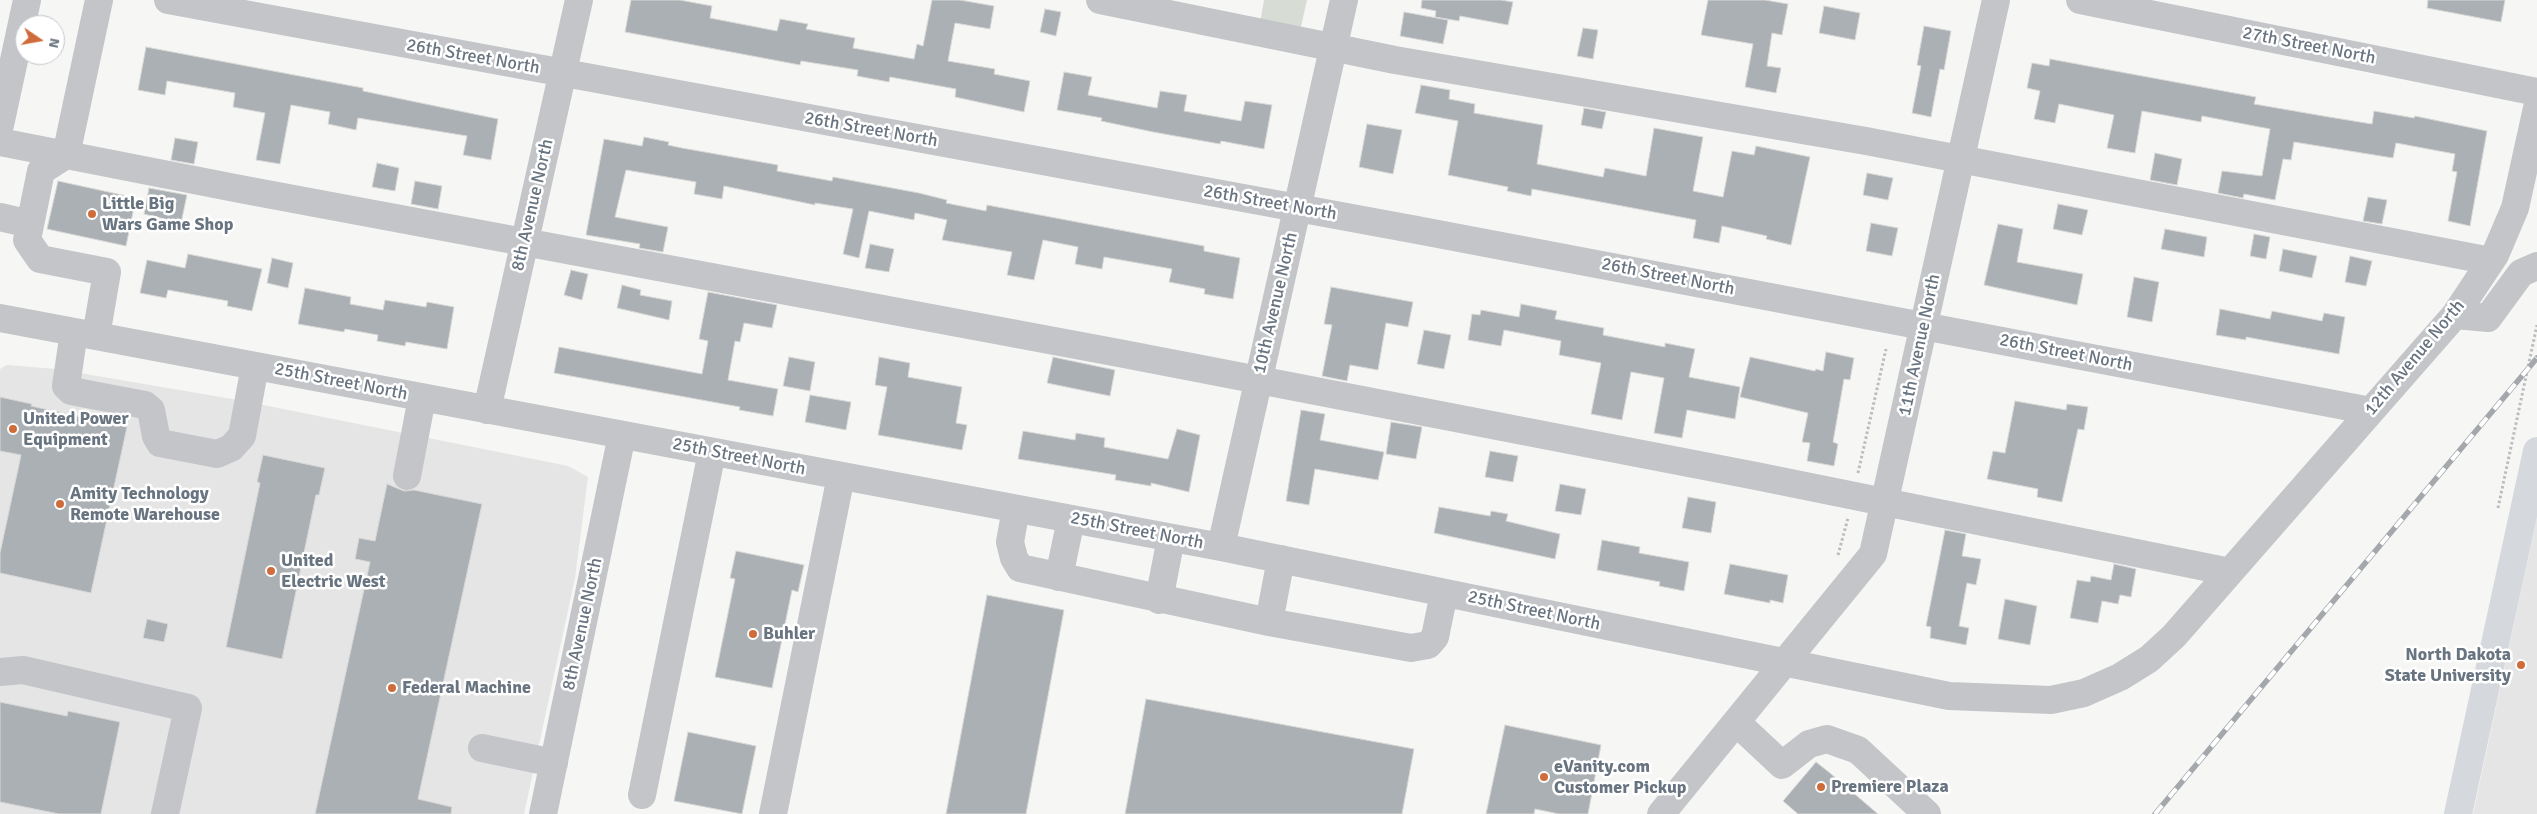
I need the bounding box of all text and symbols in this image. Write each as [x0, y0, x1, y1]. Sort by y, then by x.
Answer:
north arrow [15, 15, 65, 65]
street label: 27th Street North [2241, 23, 2377, 69]
street label: 26th Street North [405, 35, 541, 79]
text: N [45, 36, 64, 50]
street label: 26th Street North [803, 108, 939, 152]
street label: 8th Avenue North [507, 137, 559, 273]
street label: 26th Street North [1202, 181, 1338, 225]
place label: Little Big Wars Game Shop [102, 193, 233, 235]
marker: Little Big Wars Game Shop [86, 208, 98, 220]
street label: 10th Avenue North [1249, 230, 1303, 376]
street label: 26th Street North [1600, 254, 1736, 300]
street label: 11th Avenue North [1894, 272, 1946, 418]
street label: 12th Avenue North [2360, 296, 2470, 420]
street label: 26th Street North [1998, 330, 2134, 376]
street label: 25th Street North [273, 359, 409, 405]
place label: United Power Equipment [23, 408, 129, 450]
marker: United Power Equipment [7, 423, 19, 435]
street label: 25th Street North [671, 434, 807, 480]
place label: Amity Technology Remote Warehouse [70, 483, 220, 526]
marker: Amity Technology Remote Warehouse [54, 498, 66, 510]
street label: 25th Street North [1069, 508, 1205, 554]
place label: United Electric West [281, 550, 386, 592]
street label: 8th Avenue North [558, 556, 608, 692]
marker: United Electric West [265, 565, 277, 577]
street label: 25th Street North [1466, 586, 1602, 636]
place label: Buhler [763, 623, 815, 645]
marker: Buhler [747, 628, 759, 640]
place label: North Dakota State University [2385, 644, 2511, 686]
marker: North Dakota State University [2515, 659, 2527, 671]
place label: Federal Machine [402, 677, 531, 699]
marker: Federal Machine [386, 682, 398, 694]
place label: eVanity.com Customer Pickup [1554, 756, 1687, 799]
marker: eVanity.com Customer Pickup [1538, 771, 1550, 783]
place label: Premiere Plaza [1831, 776, 1949, 798]
marker: Premiere Plaza [1815, 781, 1827, 793]

